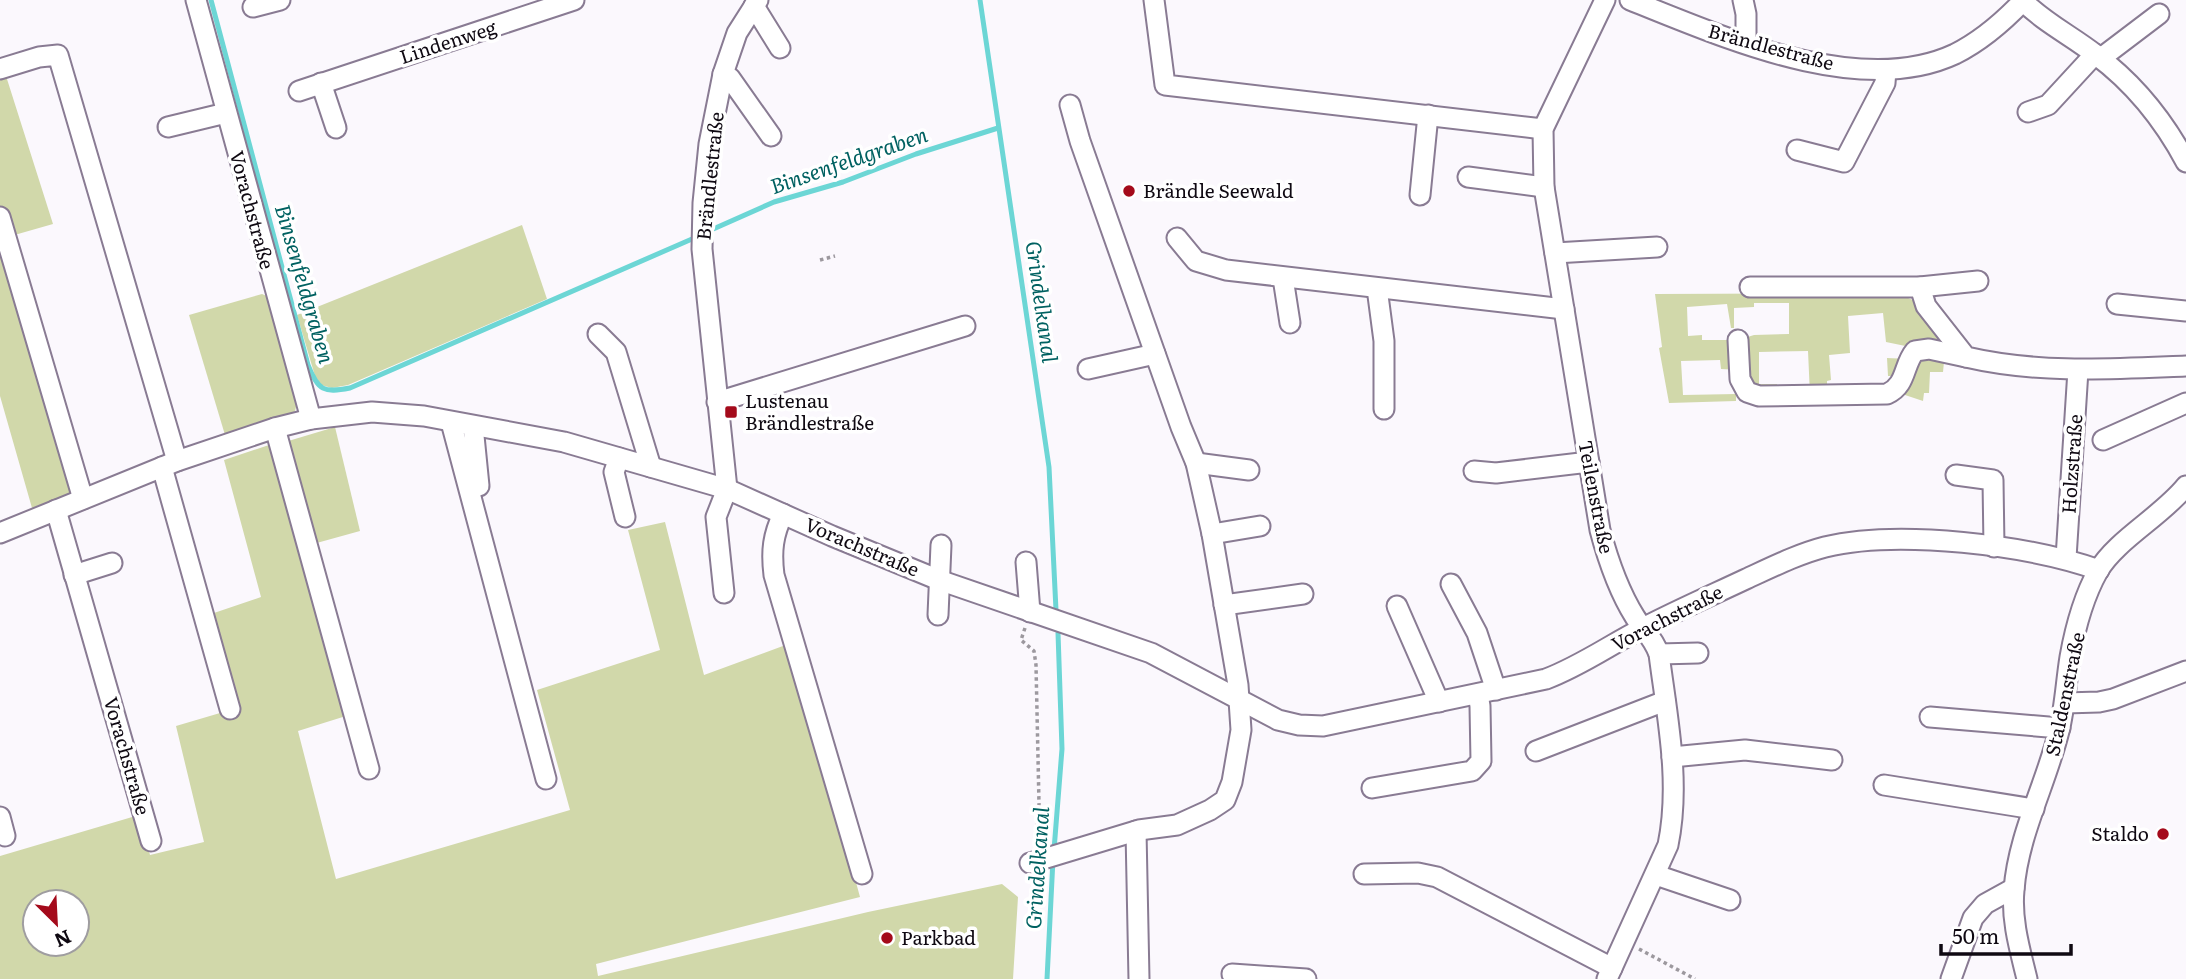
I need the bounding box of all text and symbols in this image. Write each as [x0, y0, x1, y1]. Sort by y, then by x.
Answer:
street label: Lindenweg [396, 12, 500, 70]
street label: Brändlestraße [1705, 16, 1837, 76]
street label: Brändlestraße [688, 110, 730, 242]
water label: Binsenfeldgraben [765, 117, 931, 200]
street label: Vorachstraße [224, 147, 282, 272]
place label: Brändle Seewald [1143, 176, 1294, 204]
marker: Brändle Seewald [1121, 183, 1137, 199]
water label: Binsenfeldgraben [269, 200, 344, 367]
water label: Grindelkanal [1020, 239, 1067, 365]
place label: Lustenau Brändlestraße [745, 386, 874, 436]
marker: Lustenau Brändlestraße [723, 404, 739, 420]
street label: Holzstraße [2054, 413, 2088, 515]
street label: Teilenstraße [1572, 438, 1622, 556]
street label: Vorachstraße [801, 509, 924, 583]
street label: Vorachstraße [1606, 577, 1727, 657]
street label: Staldenstraße [2037, 629, 2091, 758]
street label: Vorachstraße [98, 693, 158, 818]
water label: Grindelkanal [1016, 805, 1055, 930]
place label: Staldo [2091, 819, 2149, 847]
marker: Staldo [2155, 826, 2171, 842]
north arrow [21, 888, 91, 958]
scale bar [1941, 912, 2070, 956]
text: 50 m [1952, 919, 1999, 950]
text: N [50, 923, 76, 955]
place label: Parkbad [901, 923, 976, 951]
marker: Parkbad [879, 930, 895, 946]

